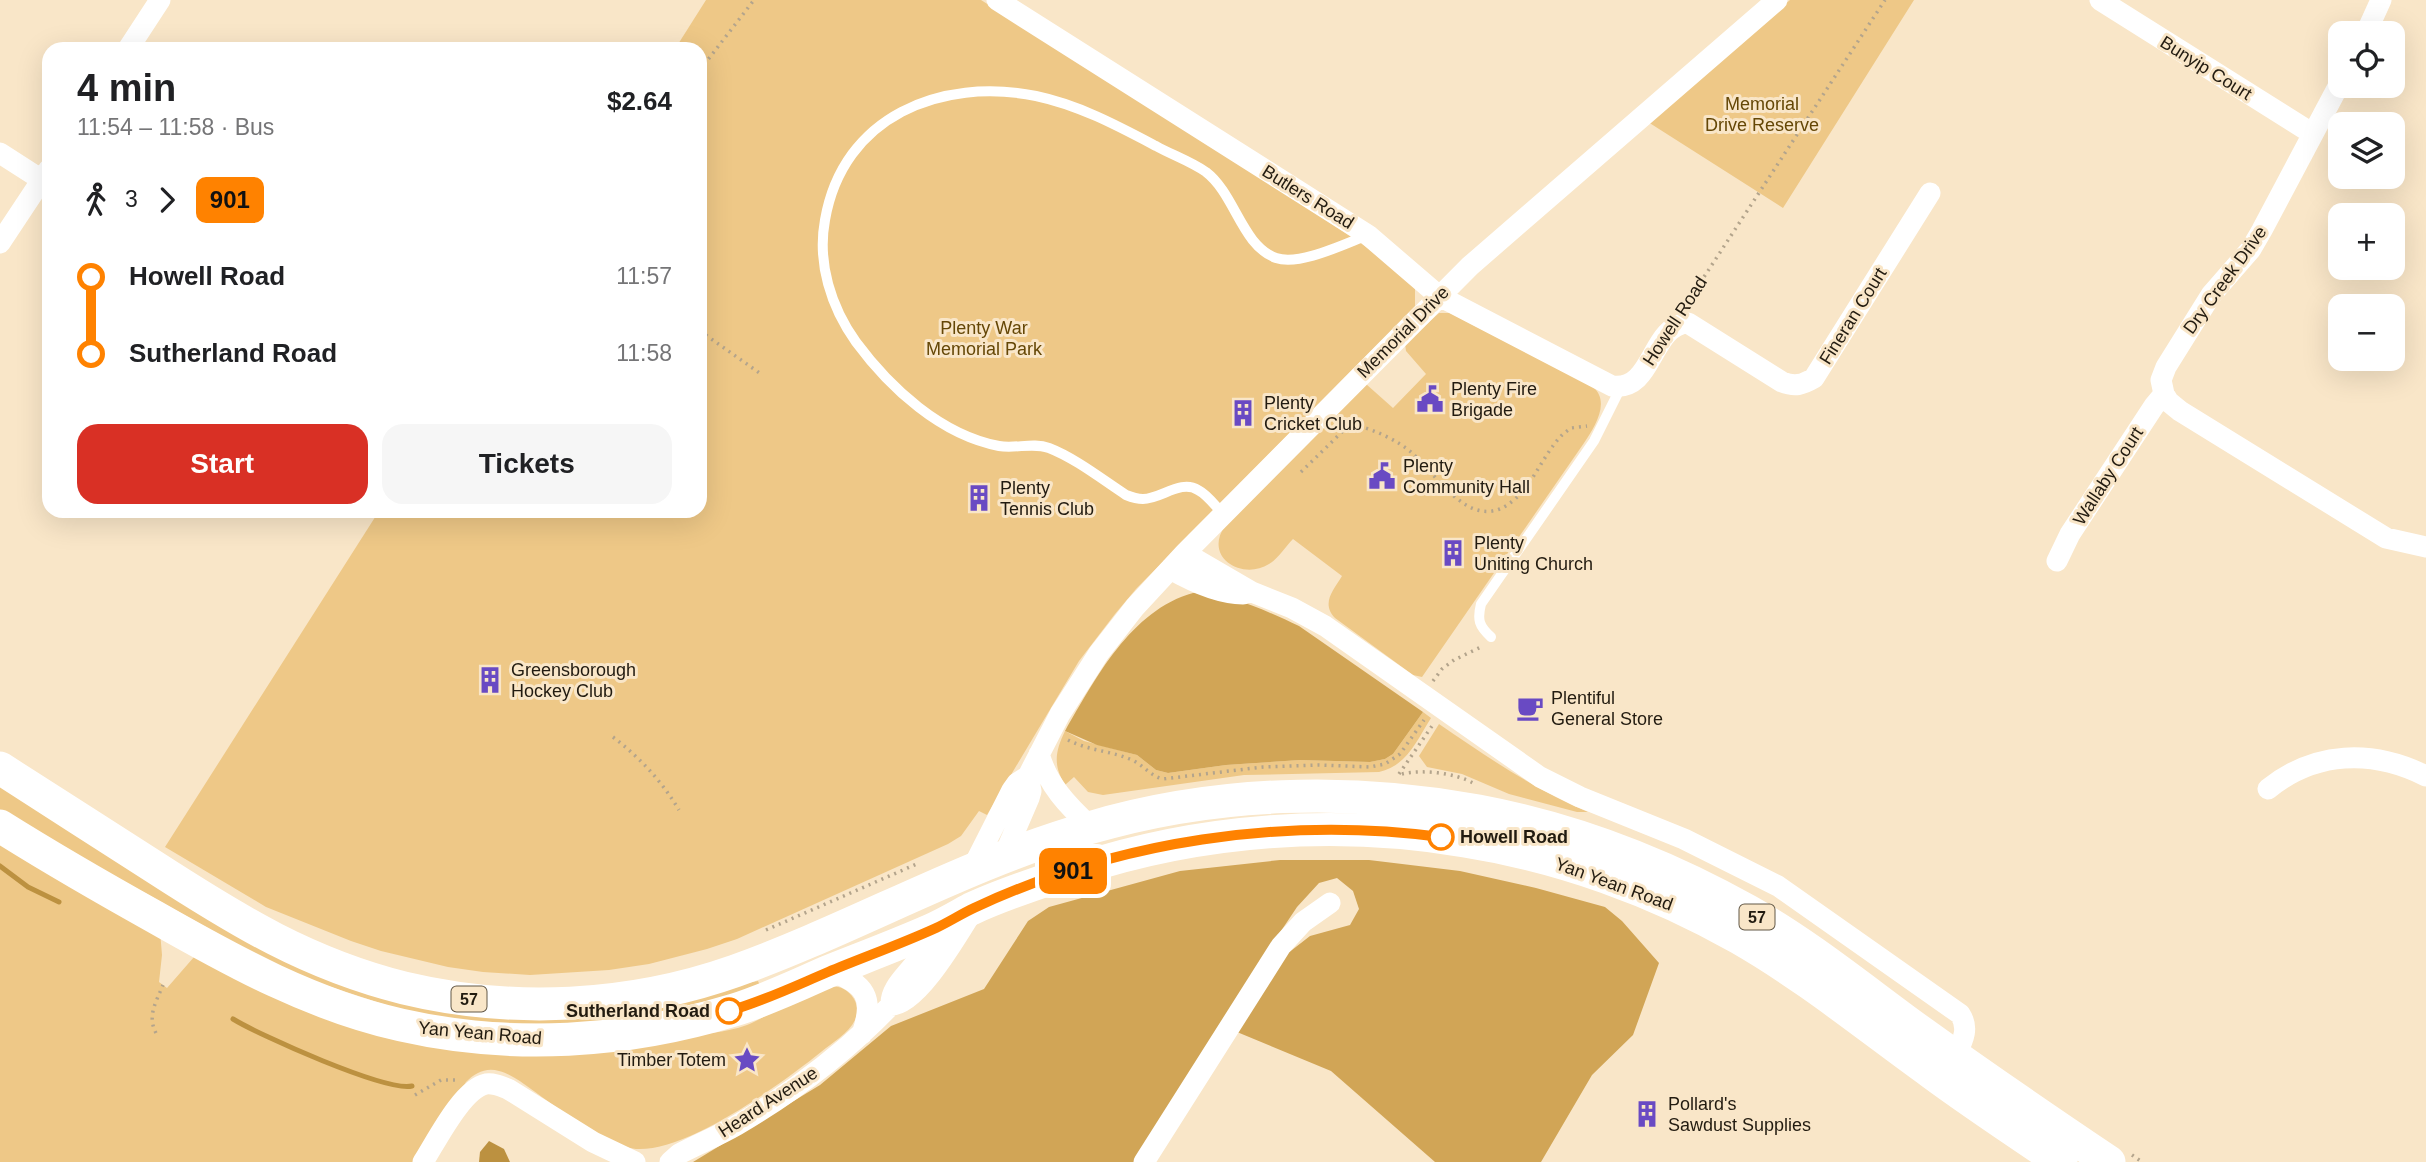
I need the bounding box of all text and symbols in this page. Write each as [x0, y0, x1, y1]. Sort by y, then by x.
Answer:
map controls [2328, 21, 2405, 371]
button: locate [2328, 21, 2405, 98]
street label: Bunyip Court [2157, 32, 2255, 104]
text: 4 min [77, 67, 176, 109]
text: $2.64 [607, 86, 672, 116]
park label: Memorial Drive Reserve [1705, 94, 1819, 135]
button: layers [2328, 112, 2405, 189]
text: 11:54 – 11:58 · Bus [77, 114, 274, 140]
street label: Butlers Road [1259, 161, 1357, 233]
icon: walk [77, 181, 115, 219]
icon: forward [148, 181, 186, 219]
text: 3 [125, 186, 138, 212]
text: 901 [210, 186, 250, 213]
button: + [2328, 203, 2405, 280]
street label: Dry Creek Drive [2179, 222, 2271, 338]
text: Howell Road [129, 261, 285, 291]
text: 11:57 [616, 263, 672, 289]
street label: Fineran Court [1815, 264, 1891, 368]
street label: Howell Road [1639, 273, 1711, 369]
street label: Memorial Drive [1353, 282, 1453, 382]
button: − [2328, 294, 2405, 371]
park label: Plenty War Memorial Park [926, 318, 1043, 359]
text: Sutherland Road [129, 338, 337, 368]
text: 11:58 [616, 340, 672, 366]
place label: Plenty Fire Brigade [1451, 379, 1537, 420]
public building icon: Plenty Fire Brigade [1415, 384, 1445, 414]
place label: Plenty Cricket Club [1264, 393, 1362, 434]
building icon: Plenty Cricket Club [1228, 398, 1258, 428]
street label: Wallaby Court [2069, 423, 2147, 529]
button: Start [77, 424, 368, 504]
button: Tickets [382, 424, 672, 504]
place label: Plenty Community Hall [1403, 456, 1530, 497]
public building icon: Plenty Community Hall [1367, 461, 1397, 491]
place label: Plenty Tennis Club [1000, 478, 1094, 519]
building icon: Plenty Tennis Club [964, 483, 994, 513]
place label: Plenty Uniting Church [1474, 533, 1593, 574]
building icon: Plenty Uniting Church [1438, 538, 1468, 568]
place label: Greensborough Hockey Club [511, 660, 636, 701]
building icon: Greensborough Hockey Club [475, 665, 505, 695]
place label: Plentiful General Store [1551, 688, 1663, 729]
cafe icon: Plentiful General Store [1515, 693, 1545, 723]
marker: Howell Road [1428, 824, 1454, 850]
place label: Howell Road [1460, 827, 1568, 847]
line badge: 901 [1033, 848, 1113, 894]
street label: Yan Yean Road [1552, 853, 1676, 915]
text: 901 [1053, 857, 1093, 884]
road number: 57 [1740, 904, 1774, 930]
road number: 57 [452, 987, 486, 1012]
marker: Sutherland Road [716, 998, 742, 1024]
place label: Sutherland Road [566, 1001, 710, 1021]
street label: Yan Yean Road [417, 1018, 543, 1048]
place icon: Timber Totem [732, 1045, 762, 1075]
place label: Timber Totem [617, 1050, 726, 1070]
street label: Heard Avenue [715, 1063, 821, 1141]
place label: Pollard's Sawdust Supplies [1668, 1094, 1811, 1135]
building icon: Pollard's Sawdust Supplies [1632, 1099, 1662, 1129]

